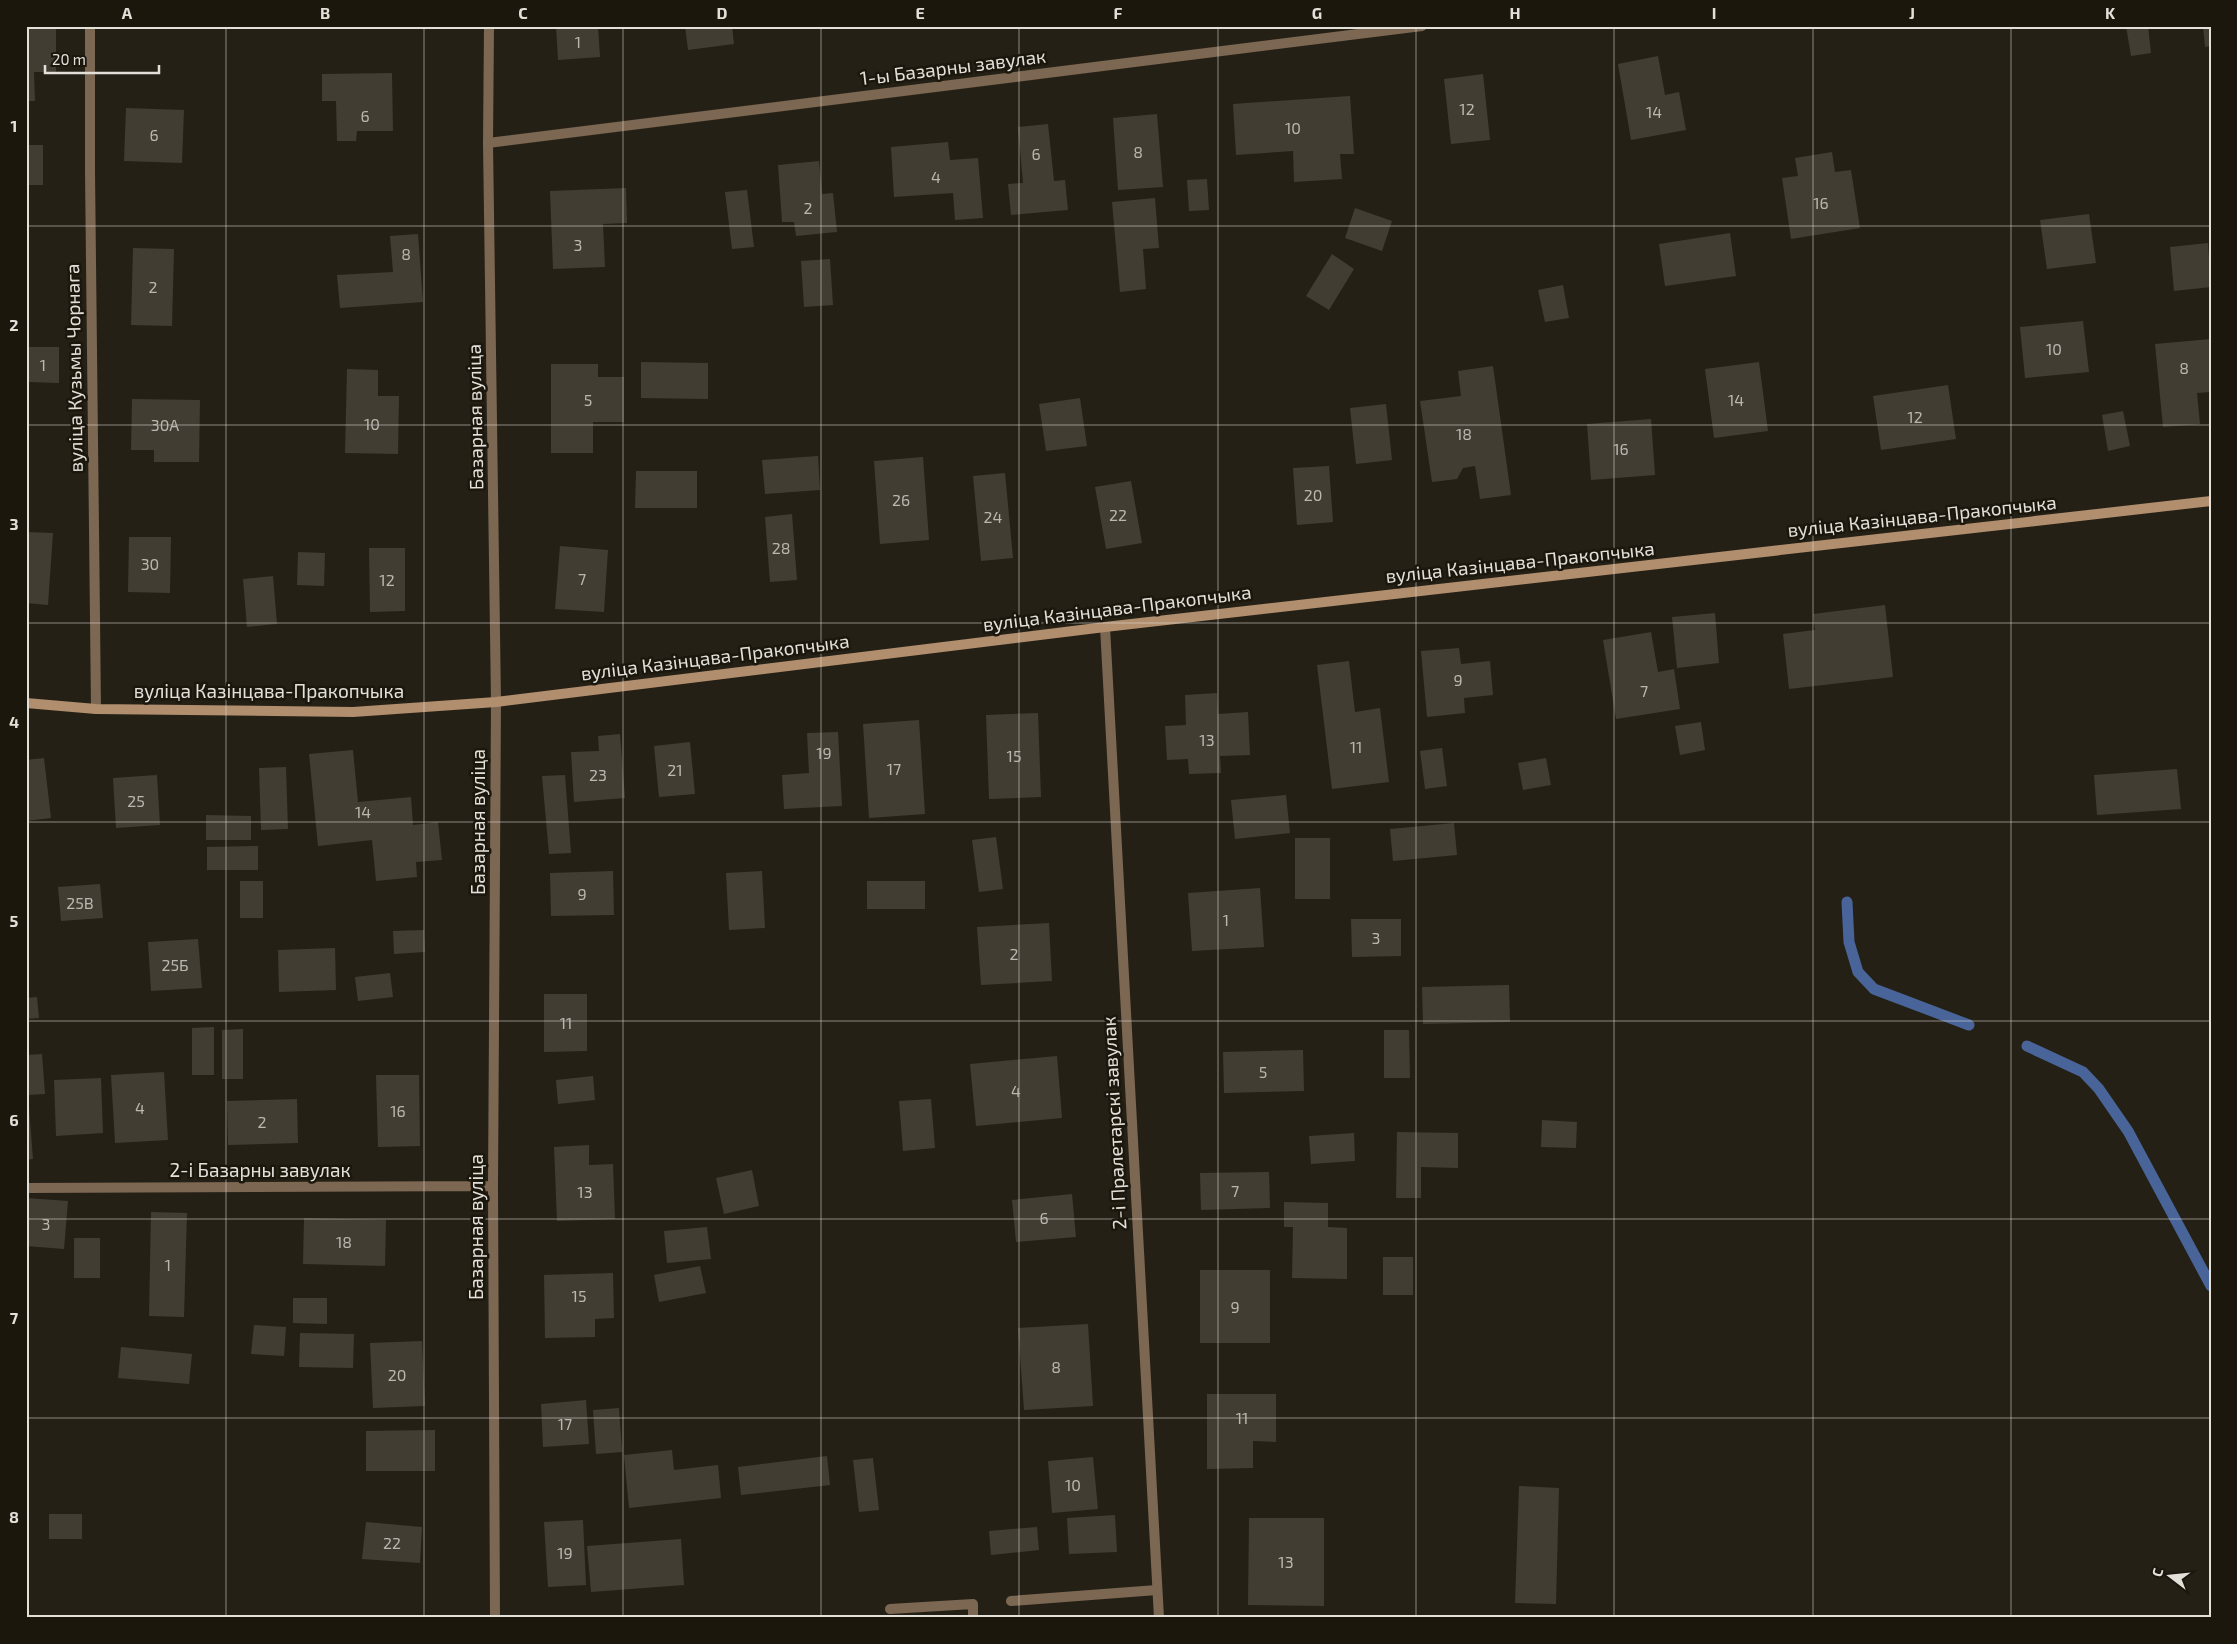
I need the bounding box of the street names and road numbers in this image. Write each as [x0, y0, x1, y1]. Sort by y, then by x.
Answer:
street label: 1-ы Базарны завулак [859, 44, 1047, 90]
street label: вуліца Кузьмы Чорнага [60, 264, 88, 472]
street label: Базарная вуліца [462, 344, 488, 490]
street label: вуліца Казінцава-Пракопчыка [1786, 490, 2058, 542]
street label: вуліца Казінцава-Пракопчыка [1384, 536, 1656, 588]
street label: вуліца Казінцава-Пракопчыка [981, 580, 1253, 636]
street label: вуліца Казінцава-Пракопчыка [579, 629, 851, 685]
street label: вуліца Казінцава-Пракопчыка [134, 679, 404, 703]
street label: Базарная вуліца [466, 749, 490, 895]
street label: 2-і Пралетарскі завулак [1096, 1016, 1132, 1230]
street label: Базарная вуліца [464, 1154, 488, 1300]
street label: 2-і Базарны завулак [169, 1158, 351, 1182]

